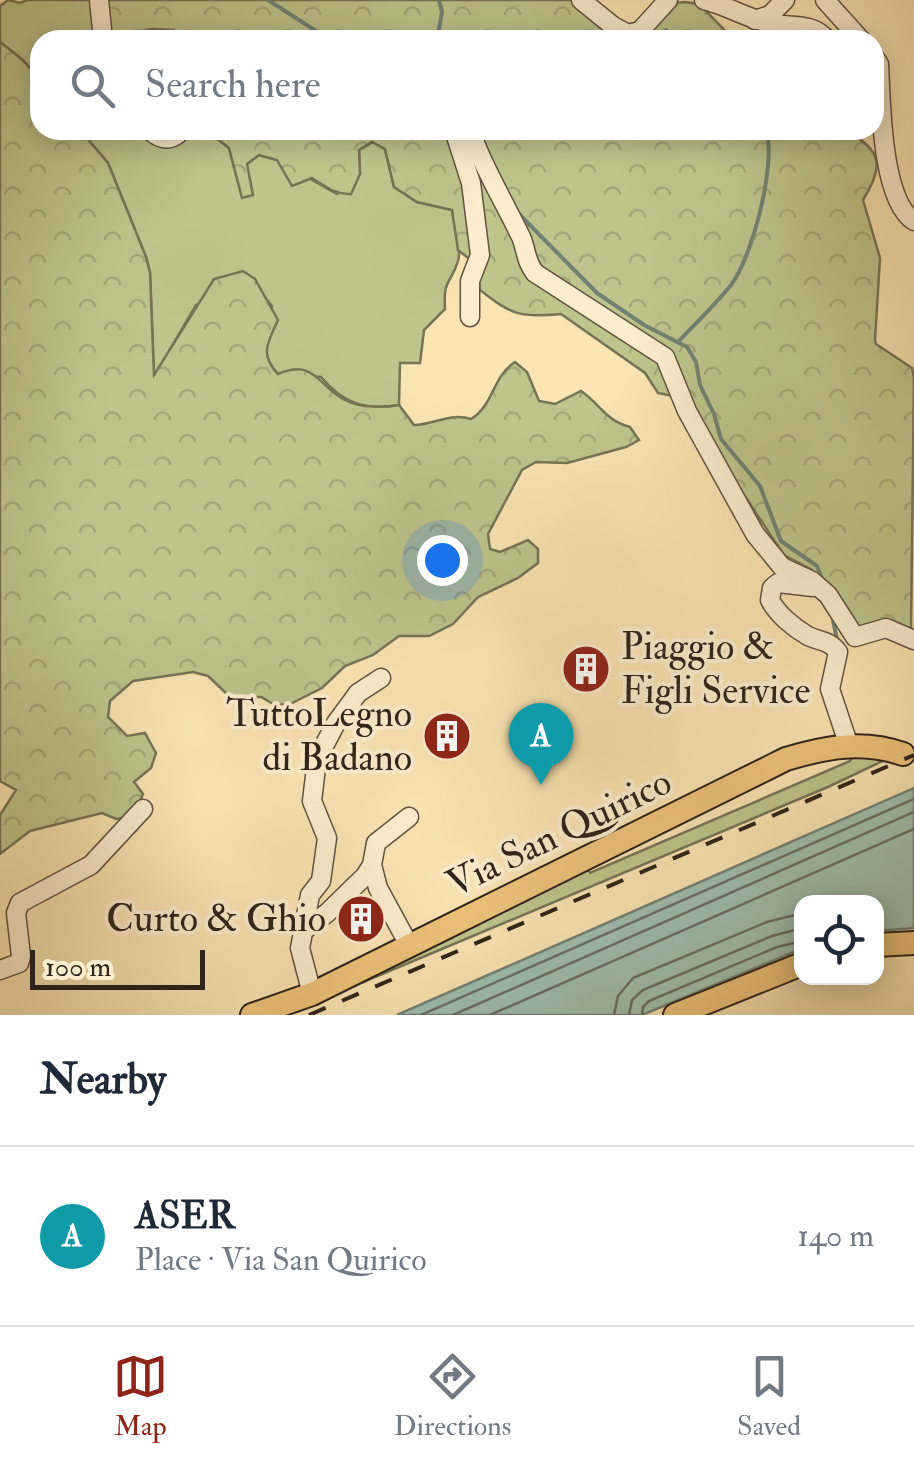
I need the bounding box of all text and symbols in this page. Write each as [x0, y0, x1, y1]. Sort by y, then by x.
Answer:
search box [30, 30, 884, 140]
icon: search [65, 58, 120, 113]
text: Search here [145, 61, 321, 109]
your location [417, 535, 468, 586]
place label: Piaggio & Figli Service [621, 623, 810, 715]
building icon: Piaggio & Figli Service [560, 643, 612, 695]
place label: TuttoLegno di Badano [226, 690, 412, 782]
pin: A [508, 702, 574, 785]
building icon: TuttoLegno di Badano [421, 710, 473, 762]
street label: Via San Quirico [439, 758, 679, 908]
building icon: Curto & Ghio [335, 893, 387, 945]
place label: Curto & Ghio [106, 895, 326, 943]
map controls [794, 895, 884, 985]
button: locate [794, 895, 884, 985]
scale bar [30, 945, 205, 990]
text: 100 m [45, 950, 111, 985]
text: Nearby [40, 1054, 166, 1106]
text: ASER [135, 1192, 235, 1240]
text: A [62, 1216, 83, 1256]
text: 140 m [797, 1216, 874, 1256]
text: Place · Via San Quirico [135, 1240, 427, 1280]
tab: Map [113, 1349, 168, 1444]
tab: Directions [394, 1349, 511, 1444]
tab: Saved [737, 1349, 801, 1444]

